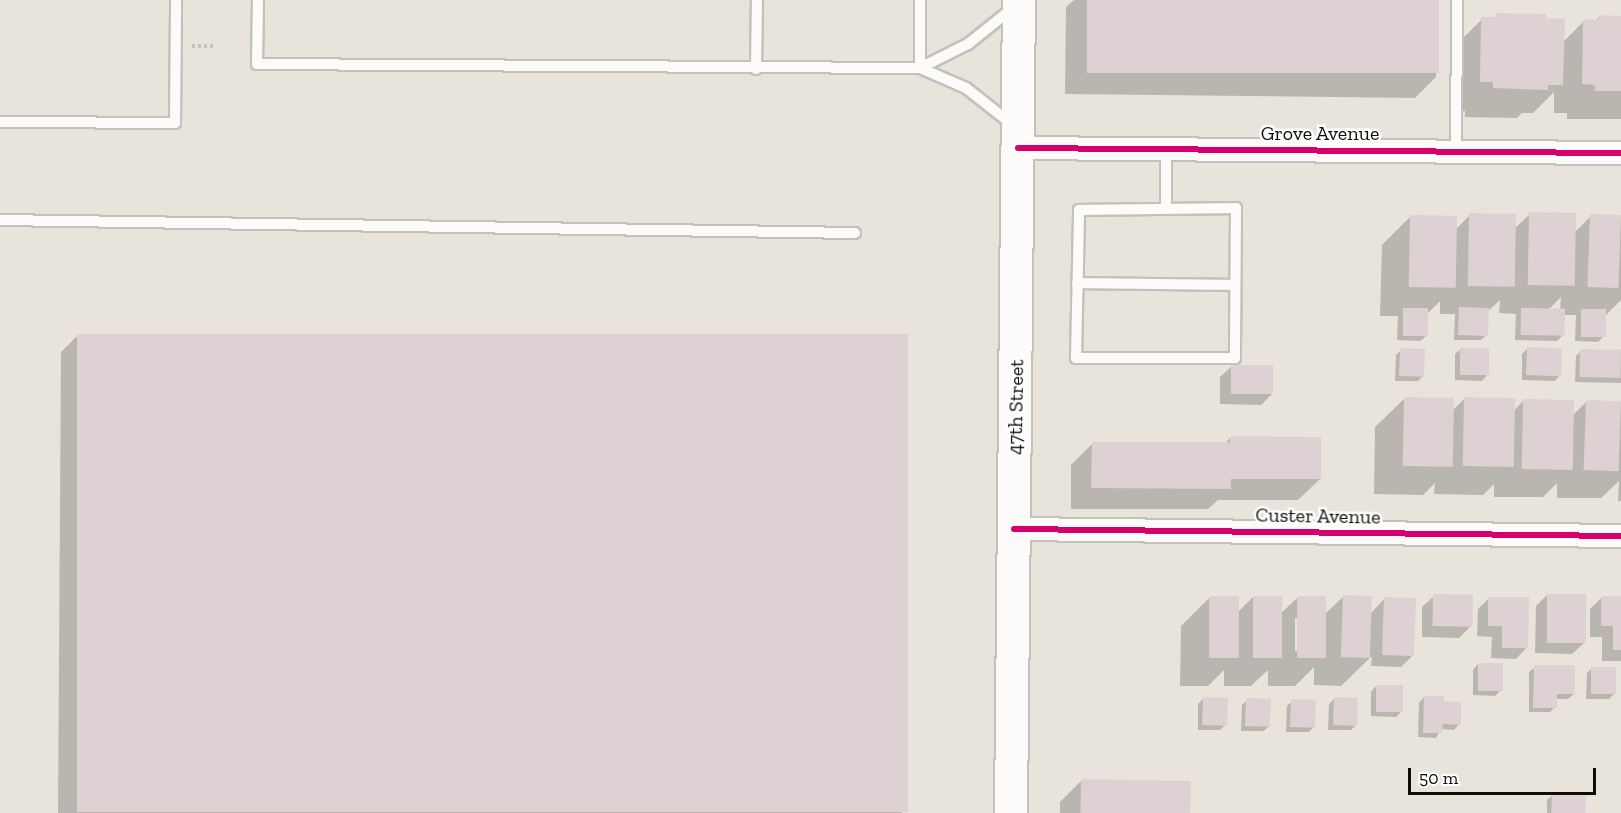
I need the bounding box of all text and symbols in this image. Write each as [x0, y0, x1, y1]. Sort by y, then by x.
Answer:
street label: Grove Avenue [1260, 121, 1380, 145]
street label: 47th Street [1003, 359, 1029, 455]
street label: Custer Avenue [1255, 503, 1381, 529]
scale bar [1411, 756, 1598, 794]
text: 50 m [1419, 767, 1458, 789]

